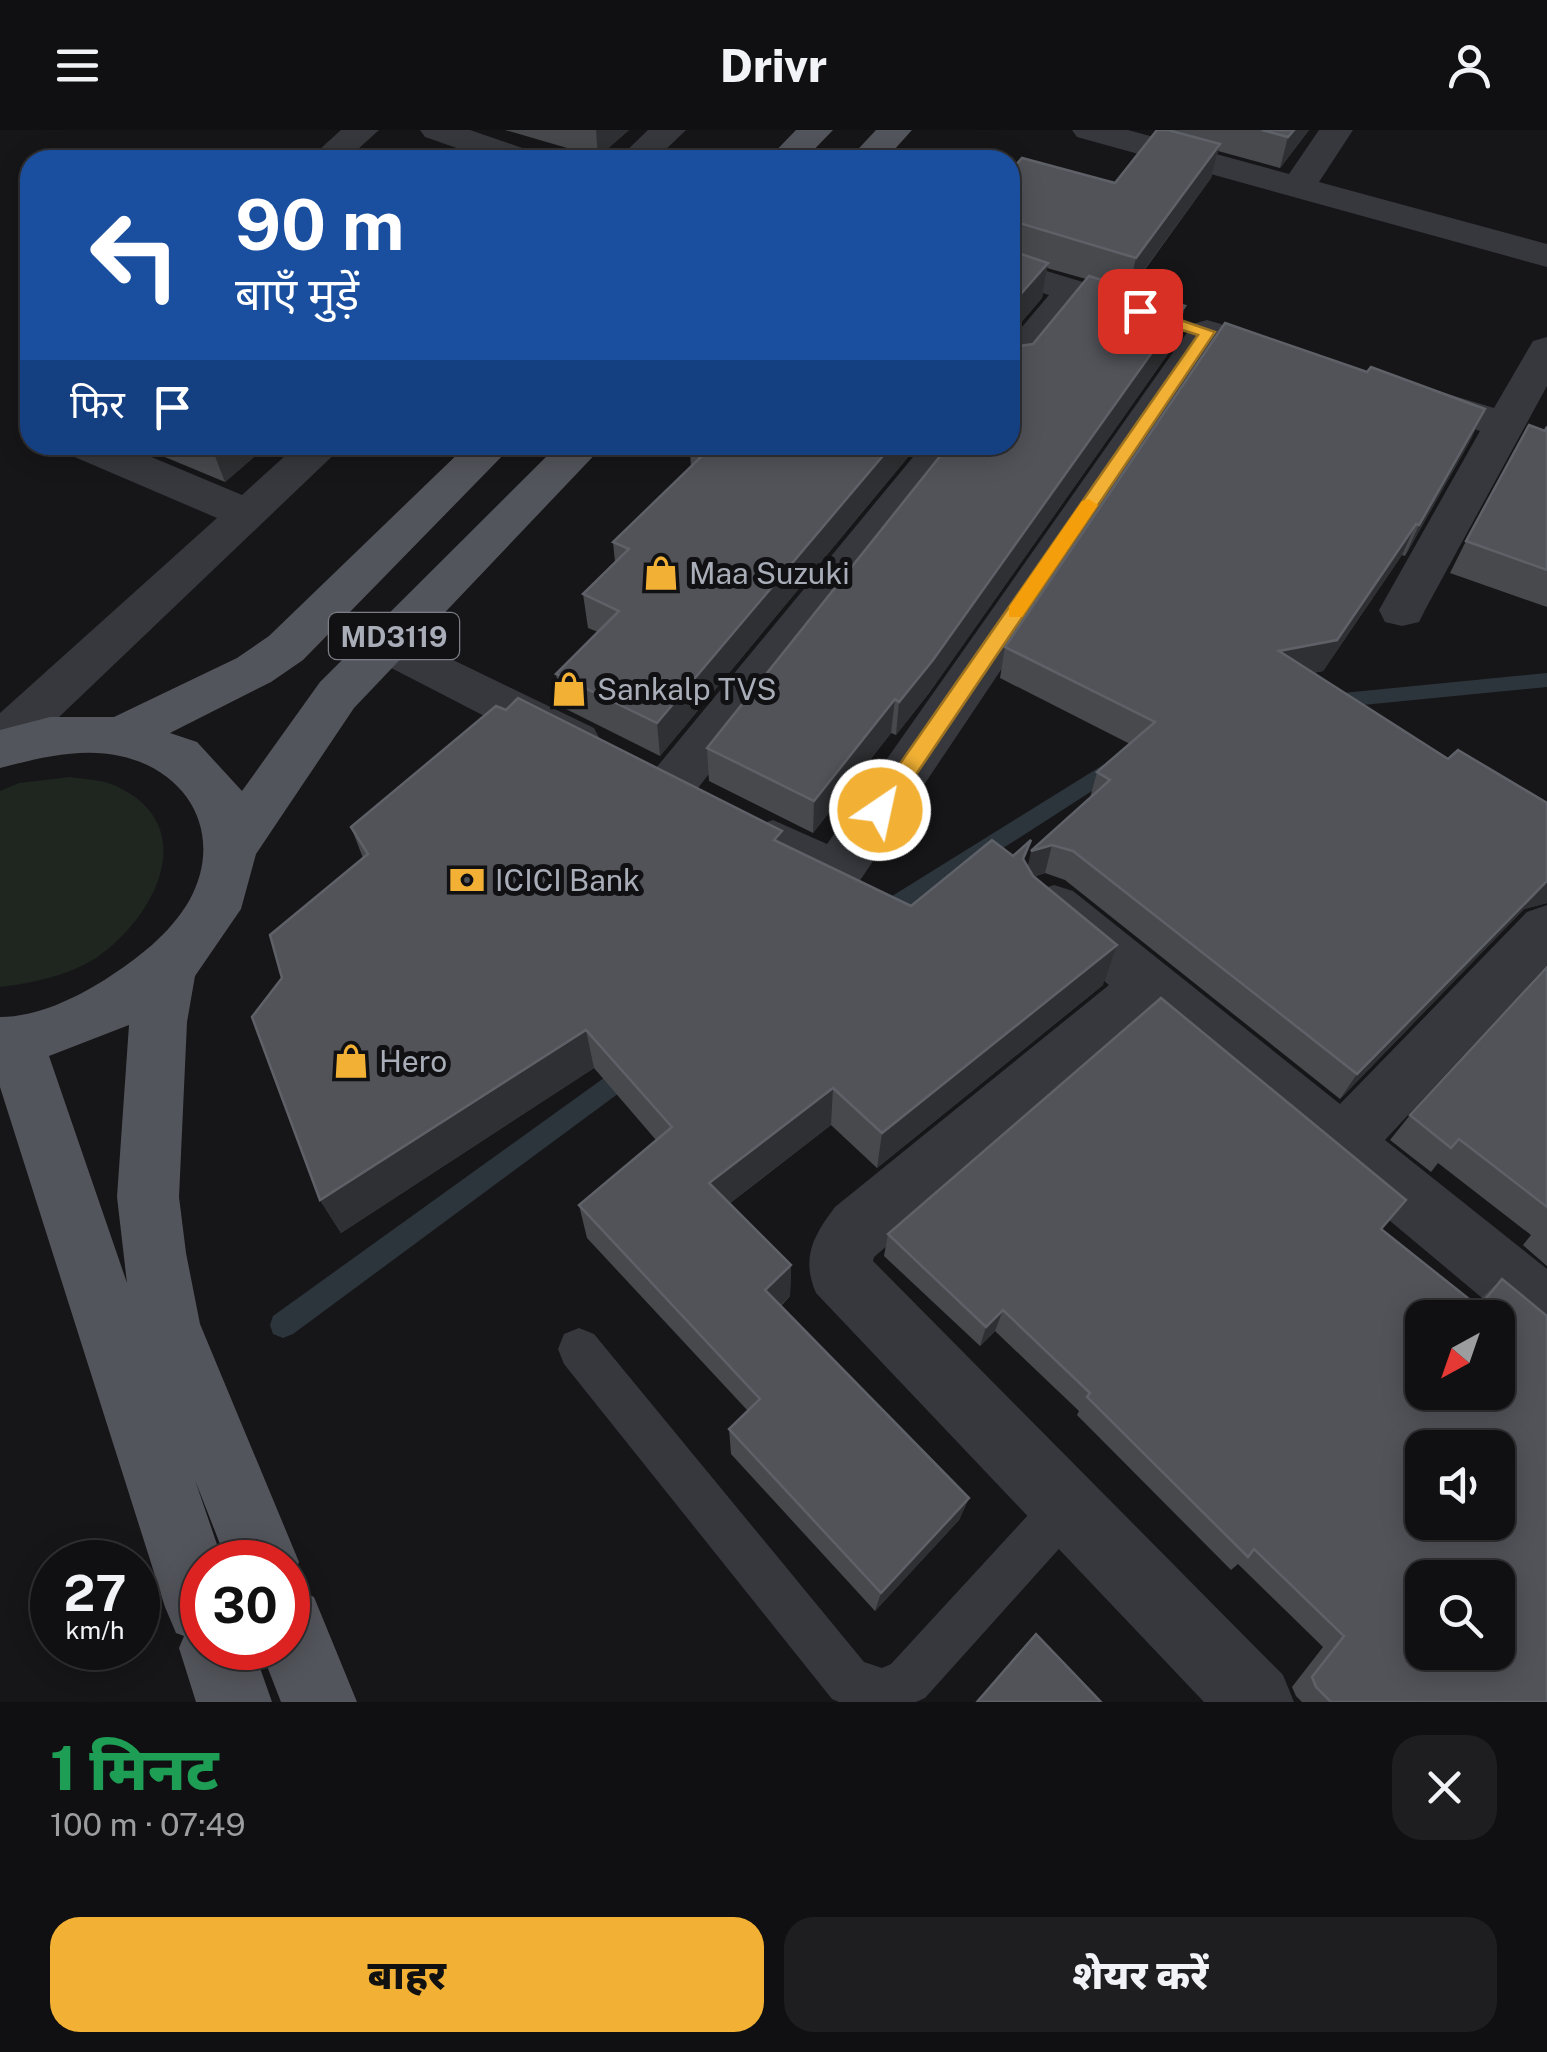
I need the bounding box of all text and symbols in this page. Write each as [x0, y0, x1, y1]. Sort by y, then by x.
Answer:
icon: menu [50, 38, 105, 93]
icon: person [1442, 38, 1497, 93]
text: Drivr [720, 39, 827, 92]
text: 90 m [235, 183, 405, 266]
icon: left [70, 190, 200, 320]
text: बाएँ मुड़ें [235, 267, 359, 320]
pin [1098, 269, 1183, 354]
icon: arrive [1113, 284, 1168, 339]
icon: arrive [145, 380, 200, 435]
text: फिर [70, 382, 125, 427]
shop icon: Maa Suzuki [642, 554, 680, 592]
place label: Maa Suzuki [689, 555, 850, 591]
road number: MD3119 [329, 613, 459, 659]
shop icon: Sankalp TVS [550, 670, 588, 708]
place label: Sankalp TVS [597, 671, 777, 707]
position arrow [828, 758, 932, 862]
bank icon: ICICI Bank [448, 861, 486, 899]
place label: ICICI Bank [495, 862, 640, 898]
shop icon: Hero [332, 1042, 370, 1080]
place label: Hero [379, 1043, 447, 1079]
north arrow [1405, 1300, 1515, 1410]
map controls [1405, 1300, 1515, 1670]
button: sound [1405, 1430, 1515, 1540]
speed limit sign: 30 [180, 1540, 310, 1670]
button: search [1405, 1560, 1515, 1670]
text: 27 [63, 1563, 127, 1622]
text: km/h [66, 1615, 124, 1645]
text: 1 मिनट [50, 1733, 219, 1804]
button: close [1392, 1735, 1497, 1840]
text: 100 m · 07:49 [50, 1806, 245, 1843]
button: बाहर [50, 1917, 764, 2032]
button: शेयर करें [784, 1917, 1497, 2032]

